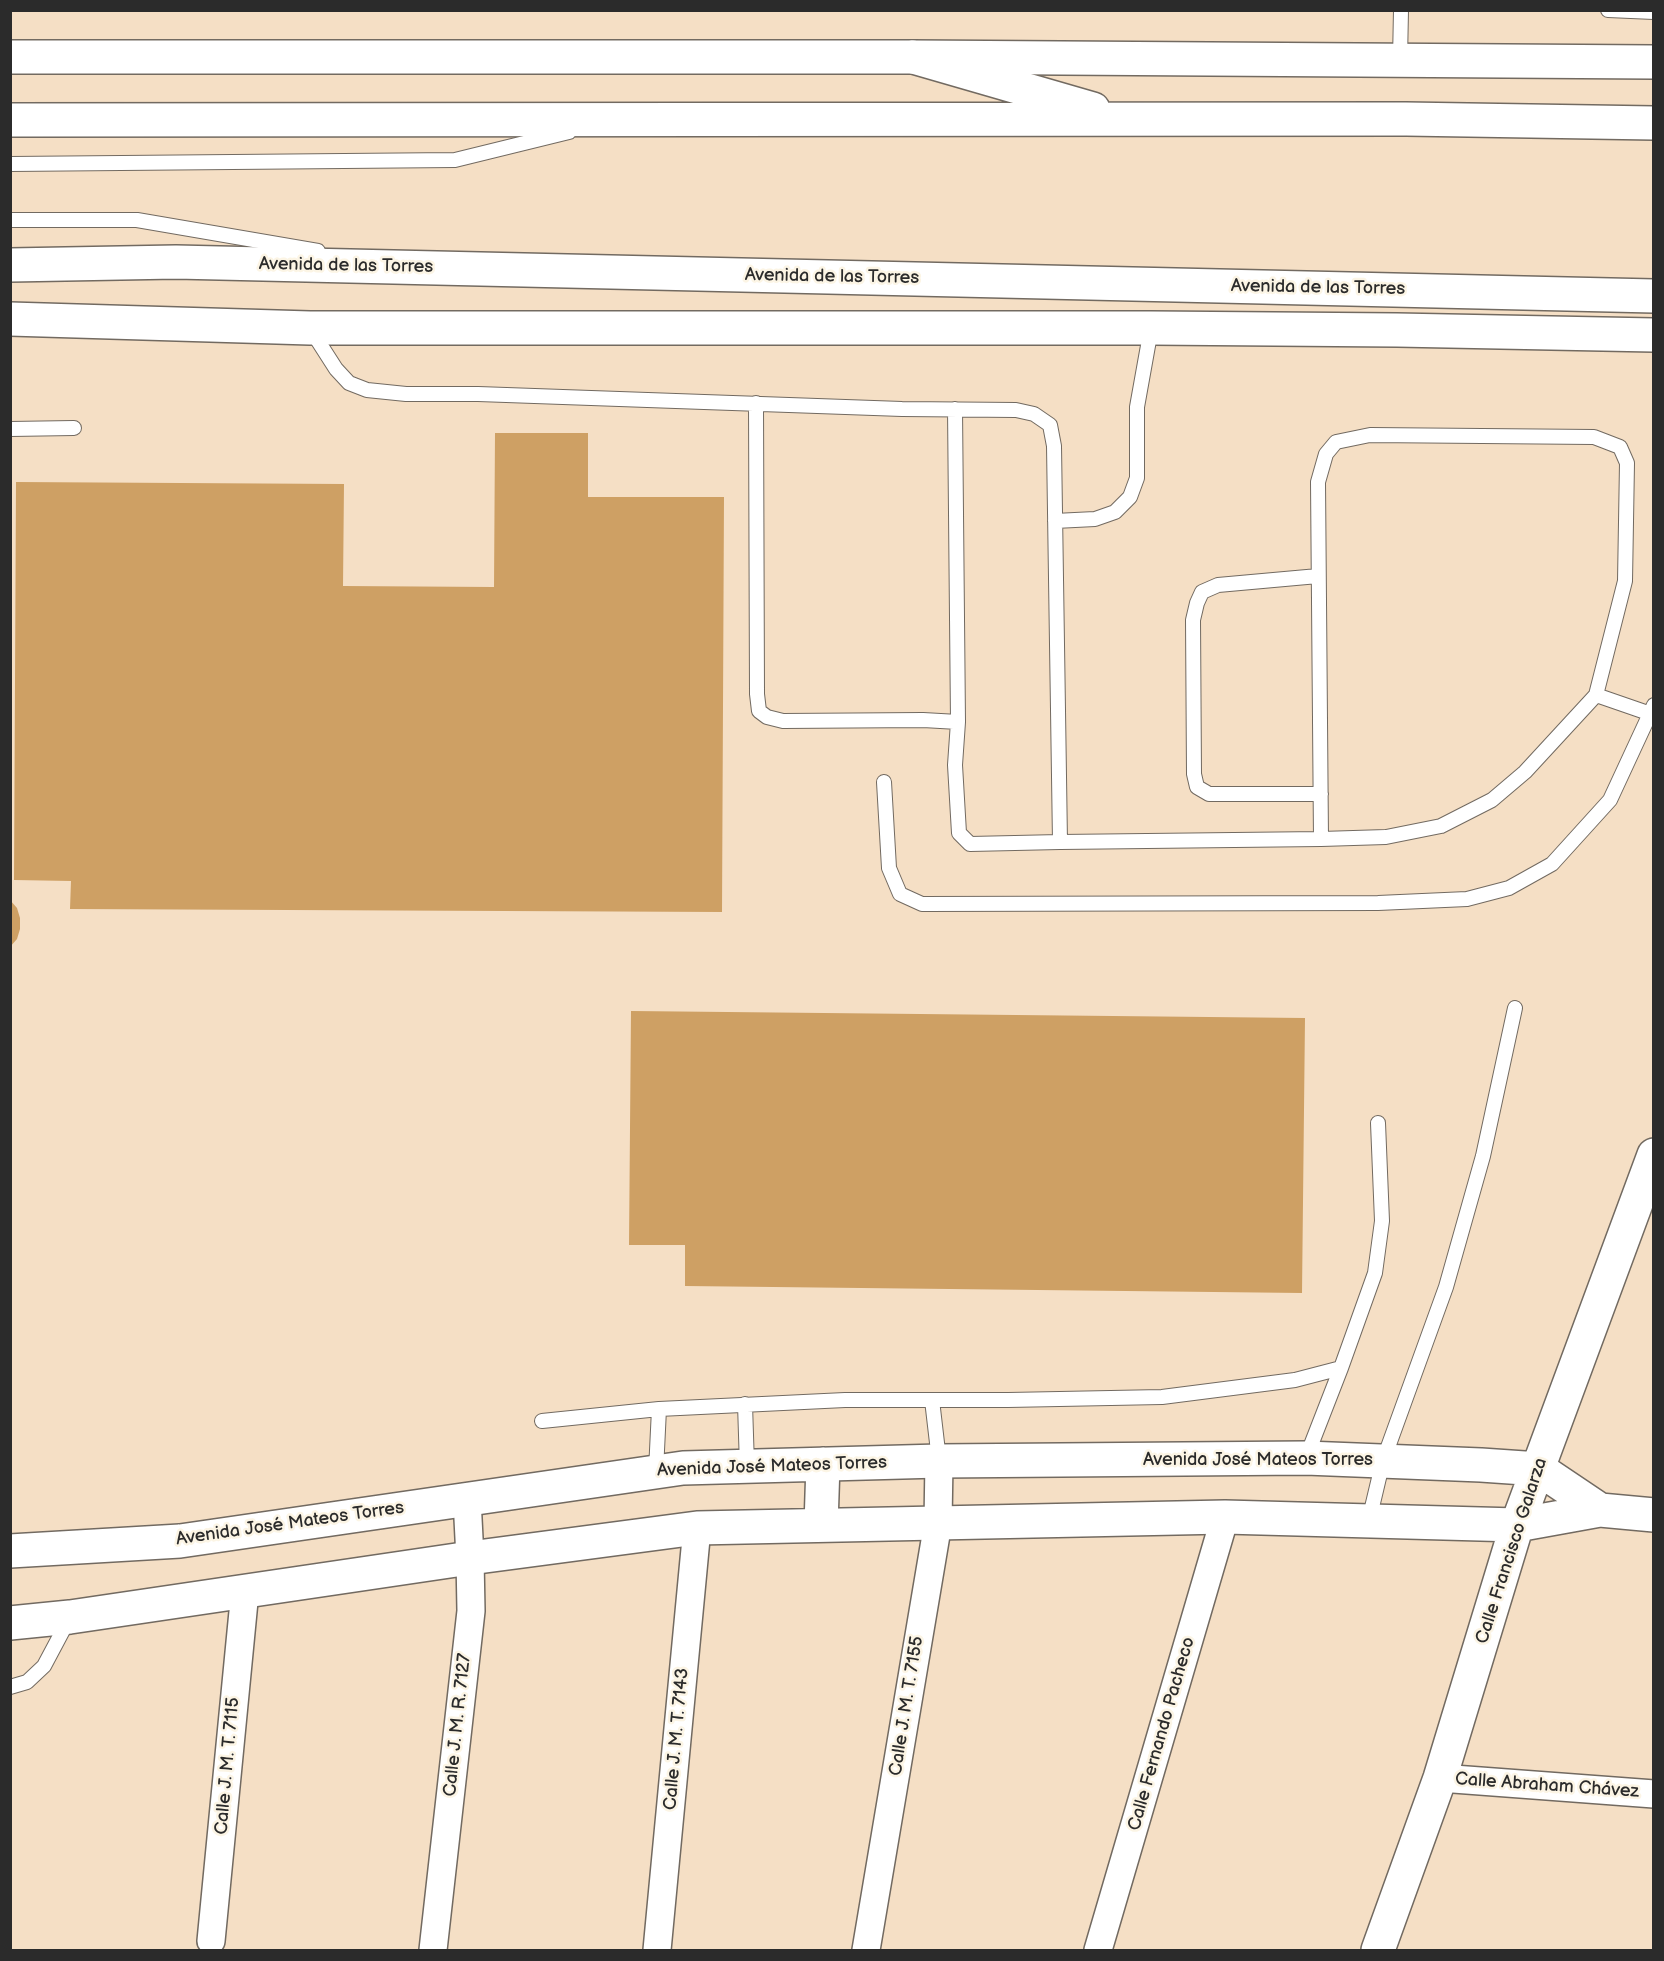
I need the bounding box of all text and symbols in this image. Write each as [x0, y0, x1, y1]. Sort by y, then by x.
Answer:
street label: Avenida de las Torres [259, 254, 433, 278]
street label: Avenida de las Torres [745, 265, 919, 289]
street label: Avenida de las Torres [1231, 276, 1405, 300]
street label: Avenida José Mateos Torres [1143, 1449, 1373, 1471]
street label: Avenida José Mateos Torres [657, 1452, 887, 1482]
street label: Calle Francisco Galarza [1472, 1455, 1552, 1647]
street label: Avenida José Mateos Torres [175, 1497, 405, 1551]
street label: Calle J. M. T. 7155 [885, 1635, 929, 1777]
street label: Calle Fernando Pacheco [1124, 1635, 1200, 1833]
street label: Calle J. M. R. 7127 [440, 1652, 476, 1798]
street label: Calle J. M. T. 7143 [660, 1667, 694, 1811]
street label: Calle J. M. T. 7115 [211, 1696, 245, 1836]
street label: Calle Abraham Chávez [1454, 1769, 1640, 1803]

